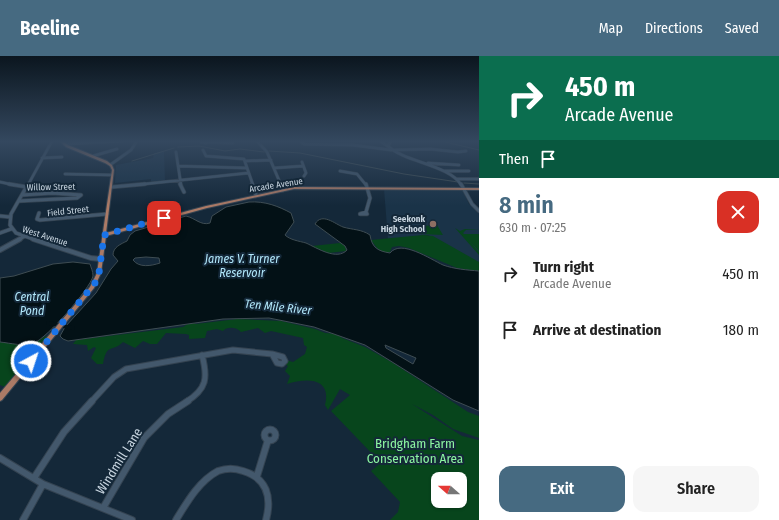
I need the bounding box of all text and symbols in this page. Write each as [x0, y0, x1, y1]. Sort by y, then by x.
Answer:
text: Beeline [20, 17, 80, 40]
text: Map [599, 20, 623, 37]
text: Directions [645, 20, 703, 37]
text: Saved [725, 20, 759, 37]
text: 450 m [565, 70, 635, 103]
icon: right [499, 72, 551, 124]
text: Arcade Avenue [565, 104, 673, 126]
icon: arrive [537, 148, 559, 170]
text: Then [499, 150, 529, 168]
street label: Arcade Avenue [248, 176, 304, 194]
street label: Willow Street [27, 182, 75, 192]
text: 8 min [499, 191, 554, 219]
button: close [717, 191, 759, 233]
pin [147, 201, 181, 235]
street label: Field Street [47, 204, 89, 218]
icon: arrive [153, 207, 175, 229]
place label: Seekonk High School [381, 214, 426, 234]
marker: Seekonk High School [428, 219, 438, 229]
text: 630 m · 07:25 [499, 220, 566, 235]
street label: West Avenue [21, 224, 69, 248]
water label: James V. Turner Reservoir [204, 252, 280, 280]
text: Turn right [533, 258, 594, 276]
icon: right [499, 263, 521, 285]
text: 450 m [722, 265, 759, 283]
text: Arcade Avenue [533, 276, 611, 291]
water label: Central Pond [15, 290, 49, 318]
water label: Ten Mile River [244, 297, 313, 318]
icon: arrive [499, 319, 521, 341]
text: Arrive at destination [533, 321, 661, 339]
text: 180 m [723, 321, 759, 339]
position arrow [10, 340, 52, 382]
street label: Windmill Lane [93, 425, 145, 497]
park label: Bridgham Farm Conservation Area [367, 436, 463, 466]
button: Exit [499, 466, 625, 512]
button: Share [633, 466, 759, 512]
north arrow [431, 472, 467, 508]
map controls [431, 472, 467, 508]

